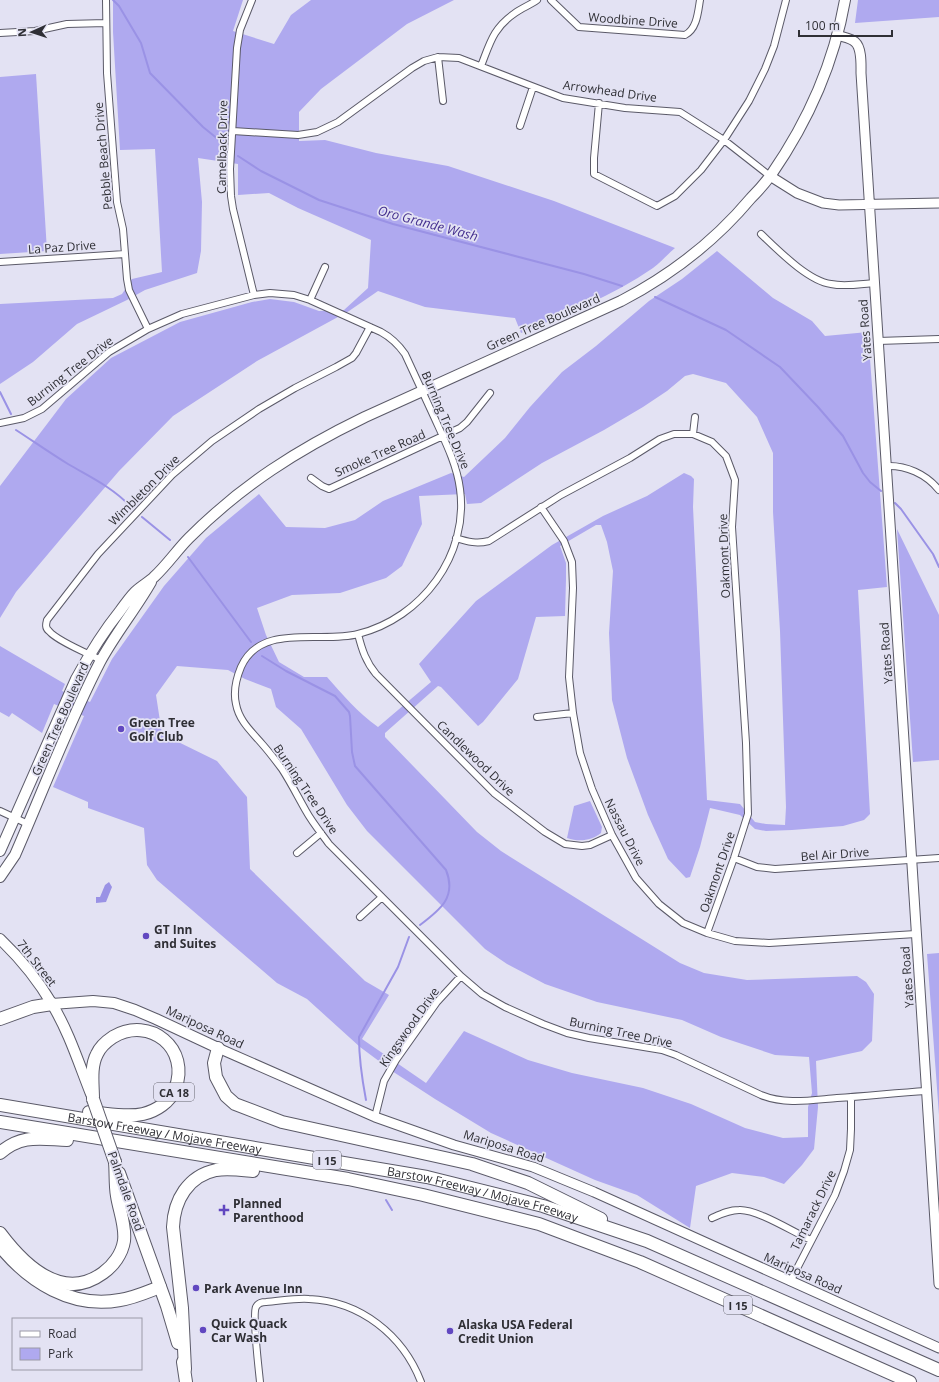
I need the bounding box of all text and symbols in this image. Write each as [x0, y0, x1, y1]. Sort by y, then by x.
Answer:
street label: Woodbine Drive [588, 8, 679, 32]
north arrow [12, 12, 52, 52]
scale bar [799, 12, 892, 38]
text: 100 m [805, 17, 840, 34]
text: N [14, 28, 29, 37]
street label: Arrowhead Drive [562, 76, 658, 106]
street label: Camelback Drive [213, 100, 231, 194]
street label: Pebble Beach Drive [90, 101, 116, 211]
water label: Oro Grande Wash [376, 201, 480, 245]
street label: La Paz Drive [27, 236, 97, 258]
street label: Green Tree Boulevard [483, 289, 603, 355]
street label: Yates Road [854, 299, 876, 361]
street label: Burning Tree Drive [23, 332, 117, 410]
street label: Burning Tree Drive [418, 368, 474, 472]
street label: Smoke Tree Road [332, 425, 428, 481]
street label: Wimbleton Drive [105, 451, 183, 529]
street label: Oakmont Drive [714, 513, 734, 599]
street label: Yates Road [875, 622, 897, 684]
street label: Green Tree Boulevard [27, 659, 93, 779]
place label: Green Tree Golf Club [129, 714, 195, 745]
street label: Candlewood Drive [433, 716, 519, 800]
marker: Green Tree Golf Club [116, 724, 126, 734]
street label: Burning Tree Drive [270, 741, 343, 837]
street label: Nassau Drive [601, 795, 649, 869]
street label: Oakmont Drive [695, 829, 739, 915]
street label: Bel Air Drive [800, 843, 870, 865]
place label: GT Inn and Suites [154, 921, 216, 952]
marker: GT Inn and Suites [141, 931, 151, 941]
street label: 7th Street [13, 936, 61, 990]
street label: Yates Road [896, 946, 918, 1008]
street label: Kingswood Drive [375, 984, 443, 1070]
street label: Mariposa Road [163, 1002, 247, 1052]
street label: Burning Tree Drive [568, 1013, 674, 1051]
road number: CA 18 [154, 1083, 194, 1101]
street label: Barstow Freeway / Mojave Freeway [66, 1108, 264, 1158]
street label: Mariposa Road [461, 1126, 547, 1166]
street label: Palmdale Road [104, 1149, 148, 1233]
road number: I 15 [313, 1151, 341, 1169]
street label: Barstow Freeway / Mojave Freeway [386, 1162, 581, 1226]
street label: Tamarack Drive [786, 1167, 840, 1253]
place label: Planned Parenthood [233, 1195, 304, 1226]
marker: Planned Parenthood [218, 1204, 230, 1216]
street label: Mariposa Road [761, 1248, 845, 1298]
place label: Park Avenue Inn [204, 1280, 303, 1297]
marker: Park Avenue Inn [191, 1283, 201, 1293]
road number: I 15 [724, 1296, 752, 1314]
place label: Quick Quack Car Wash [211, 1315, 288, 1346]
place label: Alaska USA Federal Credit Union [458, 1316, 573, 1347]
legend [12, 1318, 142, 1370]
text: Road [48, 1325, 77, 1342]
marker: Quick Quack Car Wash [198, 1325, 208, 1335]
marker: Alaska USA Federal Credit Union [445, 1326, 455, 1336]
text: Park [48, 1345, 74, 1362]

